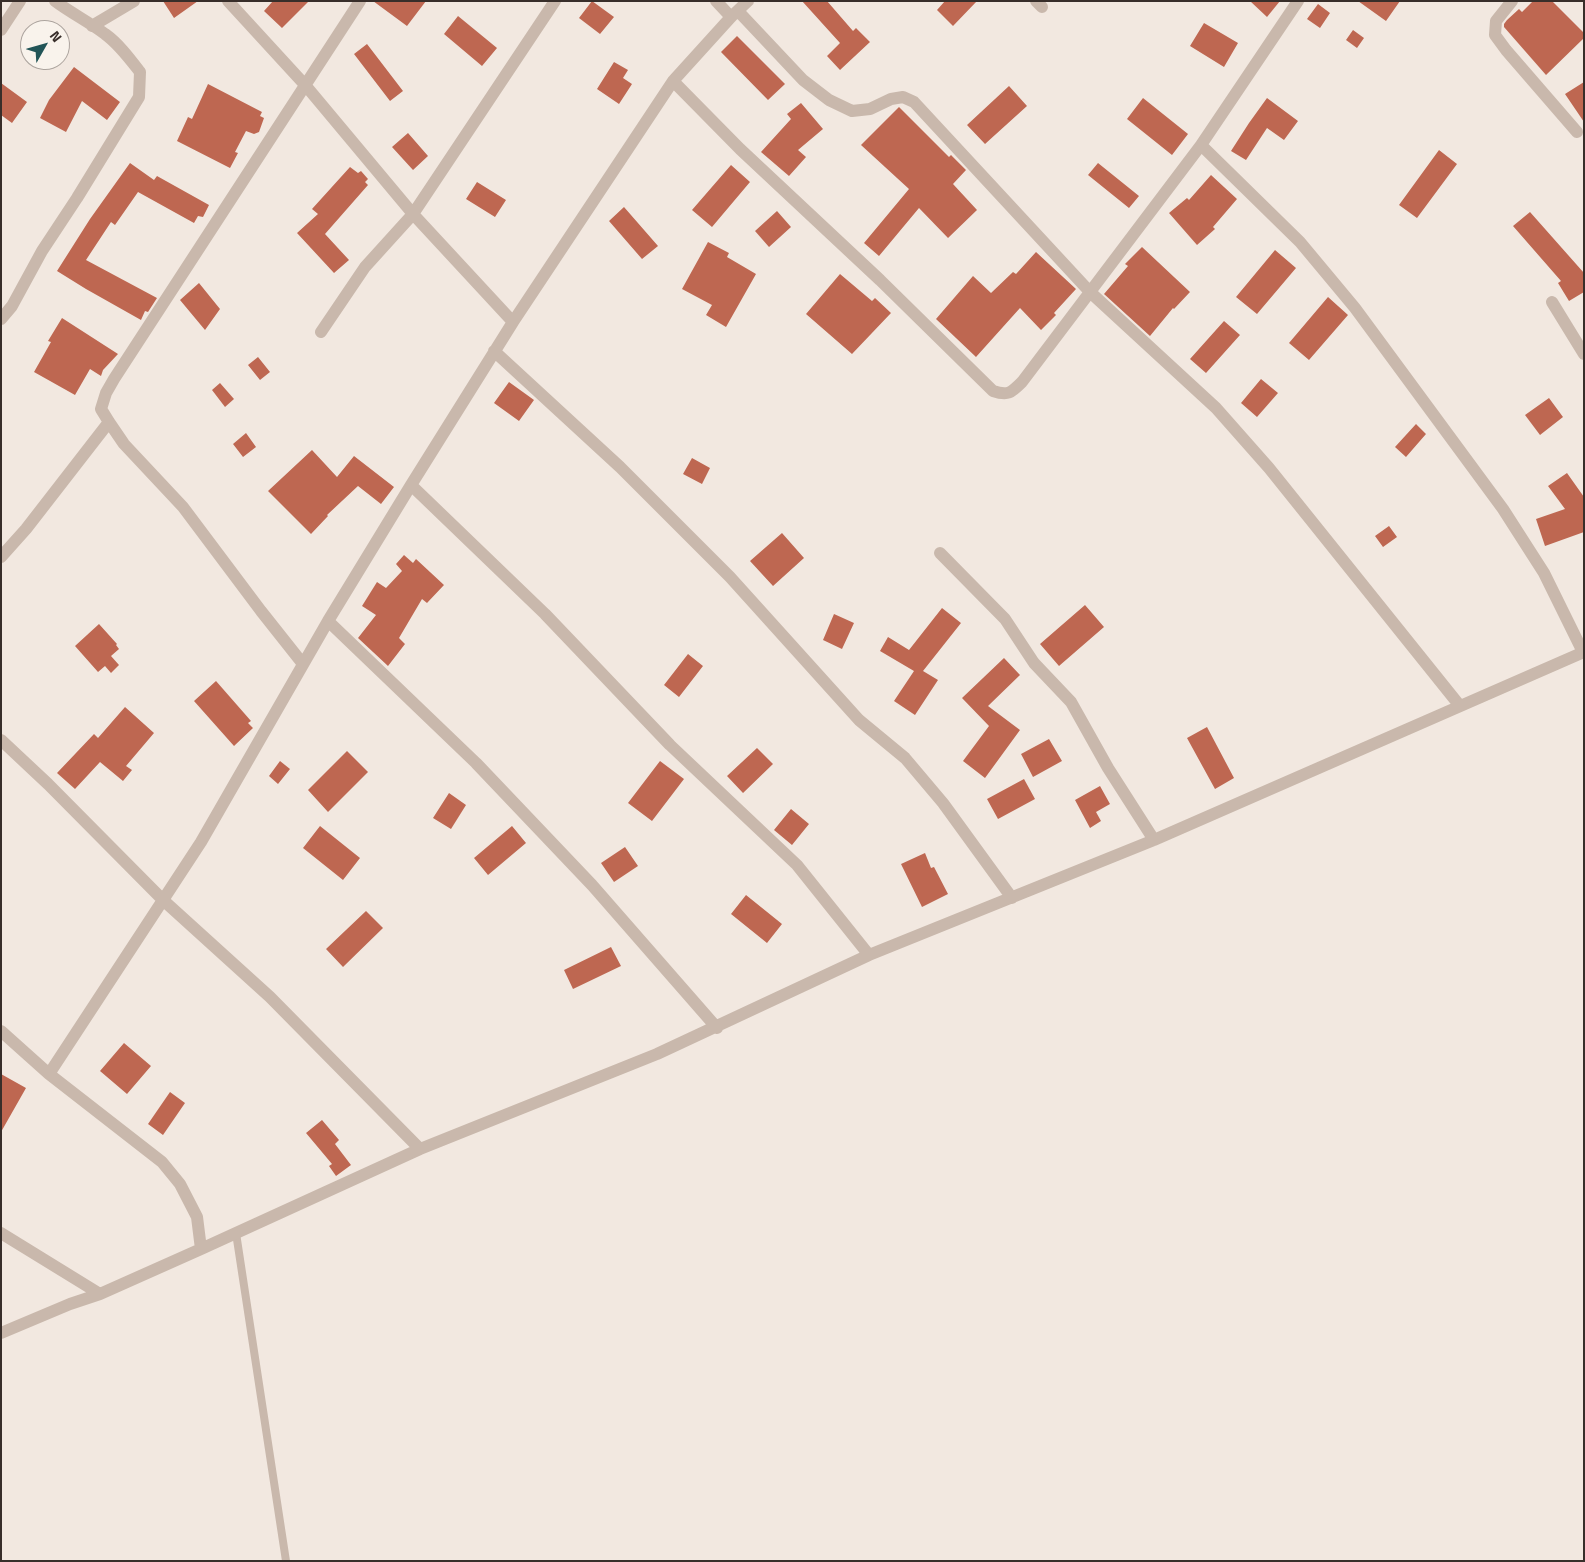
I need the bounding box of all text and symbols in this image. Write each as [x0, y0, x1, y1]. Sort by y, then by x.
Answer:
north arrow [20, 20, 70, 70]
text: N [45, 26, 68, 46]

